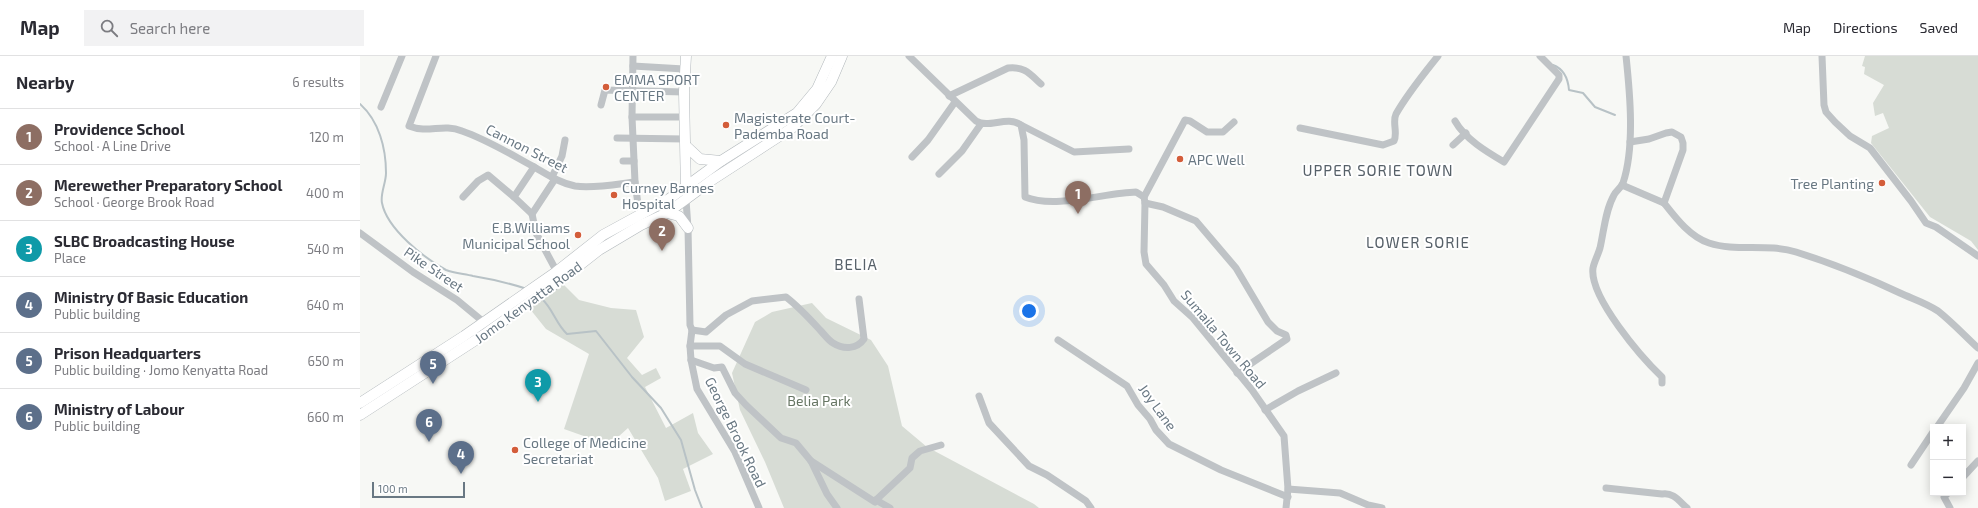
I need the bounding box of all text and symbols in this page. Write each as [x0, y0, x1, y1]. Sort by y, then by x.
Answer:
search box [84, 10, 364, 46]
text: Map [20, 16, 60, 39]
icon: search [98, 17, 120, 39]
text: Search here [130, 19, 210, 37]
text: Map [1783, 19, 1811, 36]
text: Directions [1833, 19, 1898, 36]
text: Saved [1920, 19, 1958, 36]
place label: EMMA SPORT CENTER [614, 71, 700, 104]
text: Nearby [16, 72, 74, 92]
text: 6 results [292, 74, 344, 90]
marker: EMMA SPORT CENTER [601, 82, 611, 92]
place label: Magisterate Court- Pademba Road [734, 109, 856, 142]
text: Providence School [54, 120, 185, 138]
street label: Cannon Street [483, 120, 571, 176]
marker: Magisterate Court- Pademba Road [721, 120, 731, 130]
text: 1 [26, 129, 32, 145]
text: 120 m [309, 129, 344, 145]
text: School · A Line Drive [54, 138, 171, 154]
place label: APC Well [1188, 151, 1246, 168]
marker: APC Well [1175, 154, 1185, 164]
district label: UPPER SORIE TOWN [1302, 161, 1454, 179]
place label: Tree Planting [1791, 175, 1874, 192]
text: Merewether Preparatory School [54, 176, 282, 194]
marker: Tree Planting [1877, 178, 1887, 188]
place label: Curney Barnes Hospital [622, 179, 714, 212]
pin: 1 [1065, 181, 1091, 214]
text: 2 [25, 185, 33, 201]
text: 400 m [306, 185, 344, 201]
marker: Curney Barnes Hospital [609, 190, 619, 200]
text: School · George Brook Road [54, 194, 214, 210]
pin: 2 [649, 218, 675, 251]
place label: E.B.Williams Municipal School [462, 219, 571, 252]
marker: E.B.Williams Municipal School [573, 230, 583, 240]
text: SLBC Broadcasting House [54, 232, 235, 250]
district label: LOWER SORIE [1366, 233, 1470, 251]
text: 3 [25, 241, 33, 257]
text: 540 m [307, 241, 344, 257]
street label: Pike Street [401, 243, 467, 295]
text: Place [54, 250, 86, 266]
district label: BELIA [834, 255, 878, 273]
street label: Jomo Kenyatta Road [471, 257, 585, 347]
street label: Sumaila Town Road [1178, 286, 1270, 392]
text: Ministry Of Basic Education [54, 288, 248, 306]
text: 4 [25, 297, 33, 313]
text: 640 m [306, 297, 344, 313]
your location [1019, 301, 1039, 321]
text: Public building [54, 306, 140, 322]
text: Prison Headquarters [54, 344, 201, 362]
pin: 5 [420, 351, 446, 384]
text: 5 [25, 353, 33, 369]
text: 650 m [307, 353, 344, 369]
text: Public building · Jomo Kenyatta Road [54, 362, 268, 378]
pin: 3 [525, 369, 551, 402]
street label: George Brook Road [702, 374, 770, 490]
street label: Joy Lane [1135, 380, 1181, 434]
park label: Belia Park [787, 392, 851, 409]
text: Ministry of Labour [54, 400, 184, 418]
text: 6 [25, 409, 33, 425]
text: 660 m [307, 409, 344, 425]
pin: 6 [416, 409, 442, 442]
text: Public building [54, 418, 140, 434]
map controls [1930, 424, 1966, 496]
button: + [1930, 424, 1966, 460]
place label: College of Medicine Secretariat [523, 434, 647, 467]
pin: 4 [448, 441, 474, 474]
marker: College of Medicine Secretariat [510, 445, 520, 455]
button: − [1930, 460, 1966, 496]
scale bar [372, 480, 465, 499]
text: 100 m [378, 482, 408, 495]

